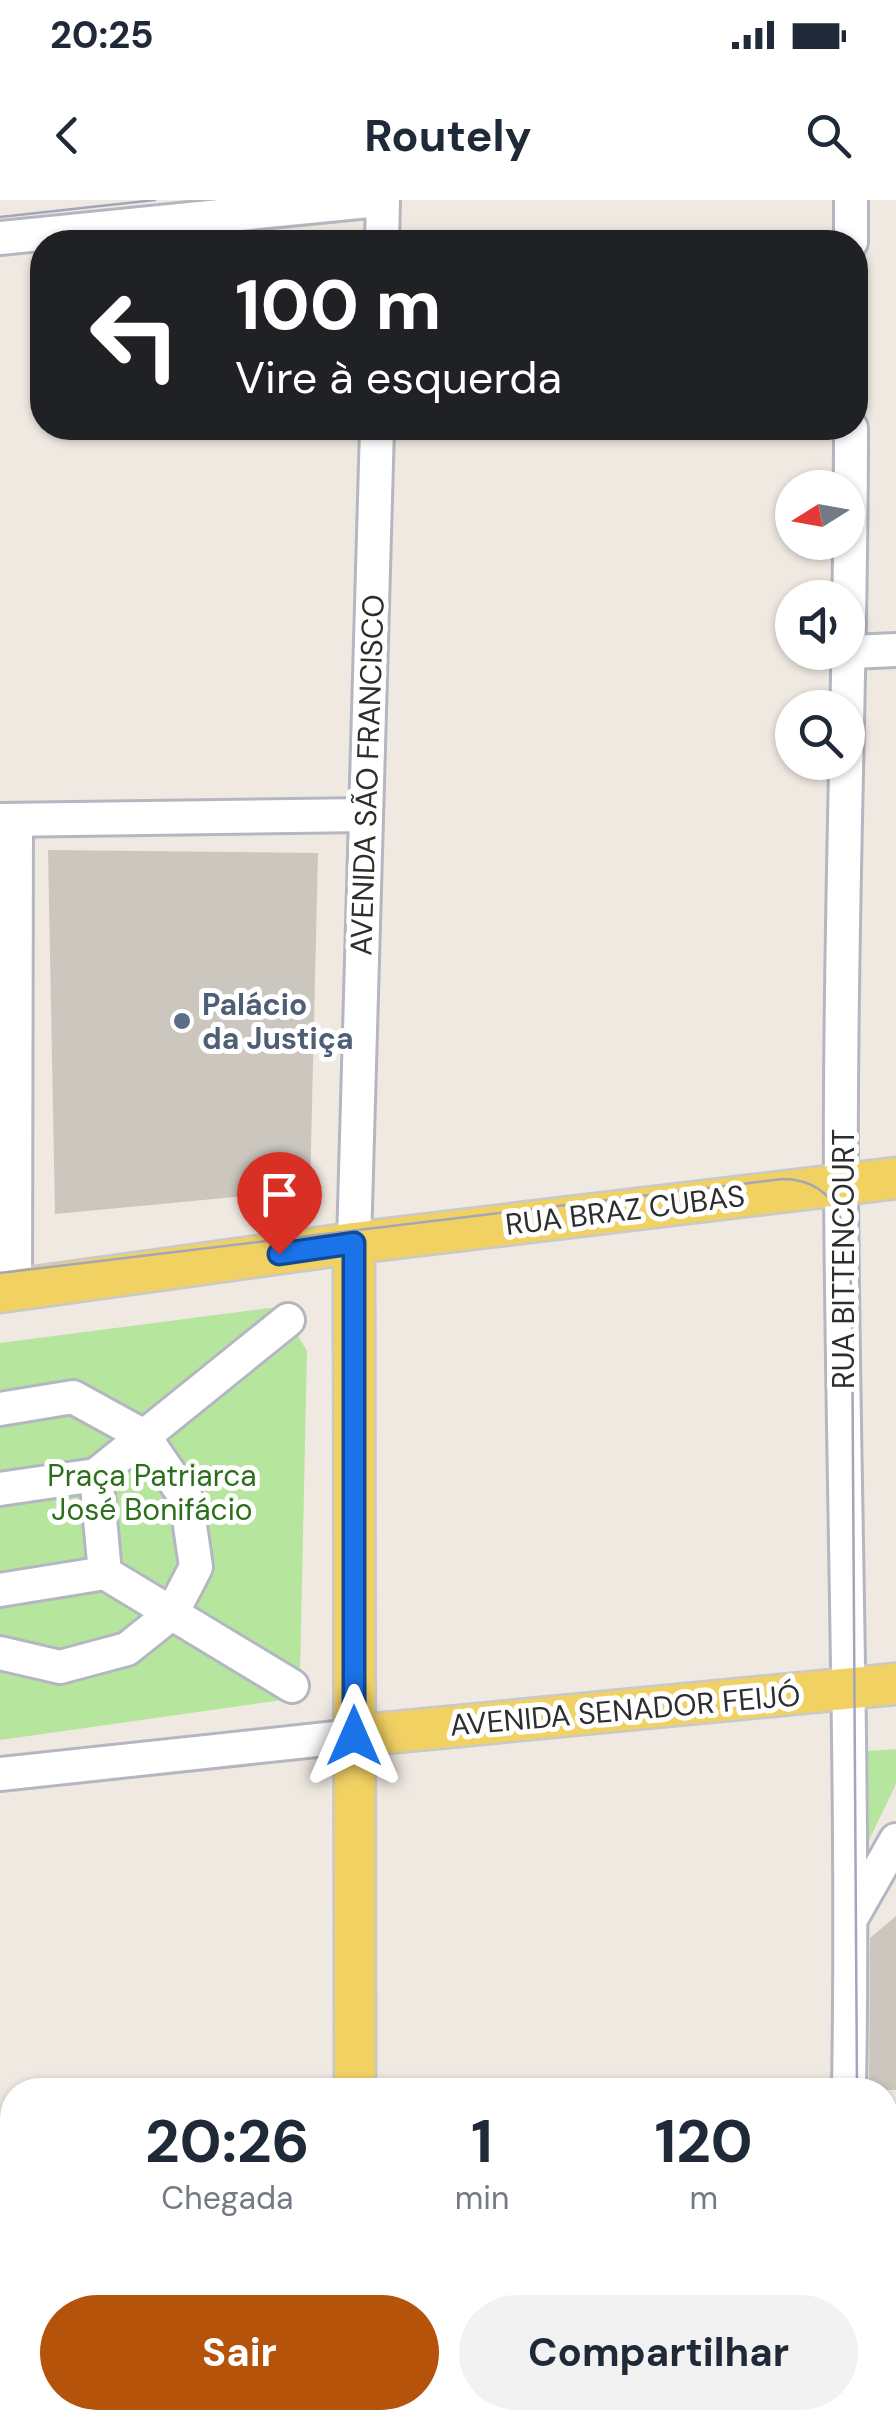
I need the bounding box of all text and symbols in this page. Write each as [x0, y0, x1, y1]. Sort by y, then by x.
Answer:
text: 20:25 [50, 10, 154, 60]
text: Routely [364, 106, 532, 165]
icon: back [40, 108, 95, 163]
icon: search [801, 108, 856, 163]
text: 100 m [235, 260, 441, 351]
icon: left [70, 270, 200, 400]
text: Vire à esquerda [235, 348, 562, 407]
north arrow [775, 470, 865, 560]
map controls [775, 470, 865, 780]
button: sound [775, 580, 865, 670]
street label: AVENIDA SÃO FRANCISCO [341, 594, 393, 956]
button: search [775, 690, 865, 780]
place label: Palácio da Justiça [202, 985, 354, 1058]
marker: Palácio da Justiça [171, 1010, 193, 1032]
street label: RUA BITTENCOURT [824, 1129, 863, 1389]
pin [237, 1152, 322, 1255]
icon: arrive [252, 1167, 307, 1222]
street label: RUA BRAZ CUBAS [503, 1176, 747, 1244]
park label: Praça Patriarca José Bonifácio [47, 1456, 257, 1529]
street label: AVENIDA SENADOR FEIJÓ [448, 1675, 802, 1745]
position arrow [302, 1684, 406, 1788]
text: 20:26 [145, 2102, 310, 2181]
text: 1 [471, 2102, 493, 2181]
text: 120 [654, 2102, 753, 2181]
text: Chegada [161, 2177, 293, 2219]
text: min [455, 2177, 509, 2219]
text: m [689, 2177, 718, 2219]
button: Sair [40, 2295, 439, 2410]
button: Compartilhar [459, 2295, 858, 2410]

